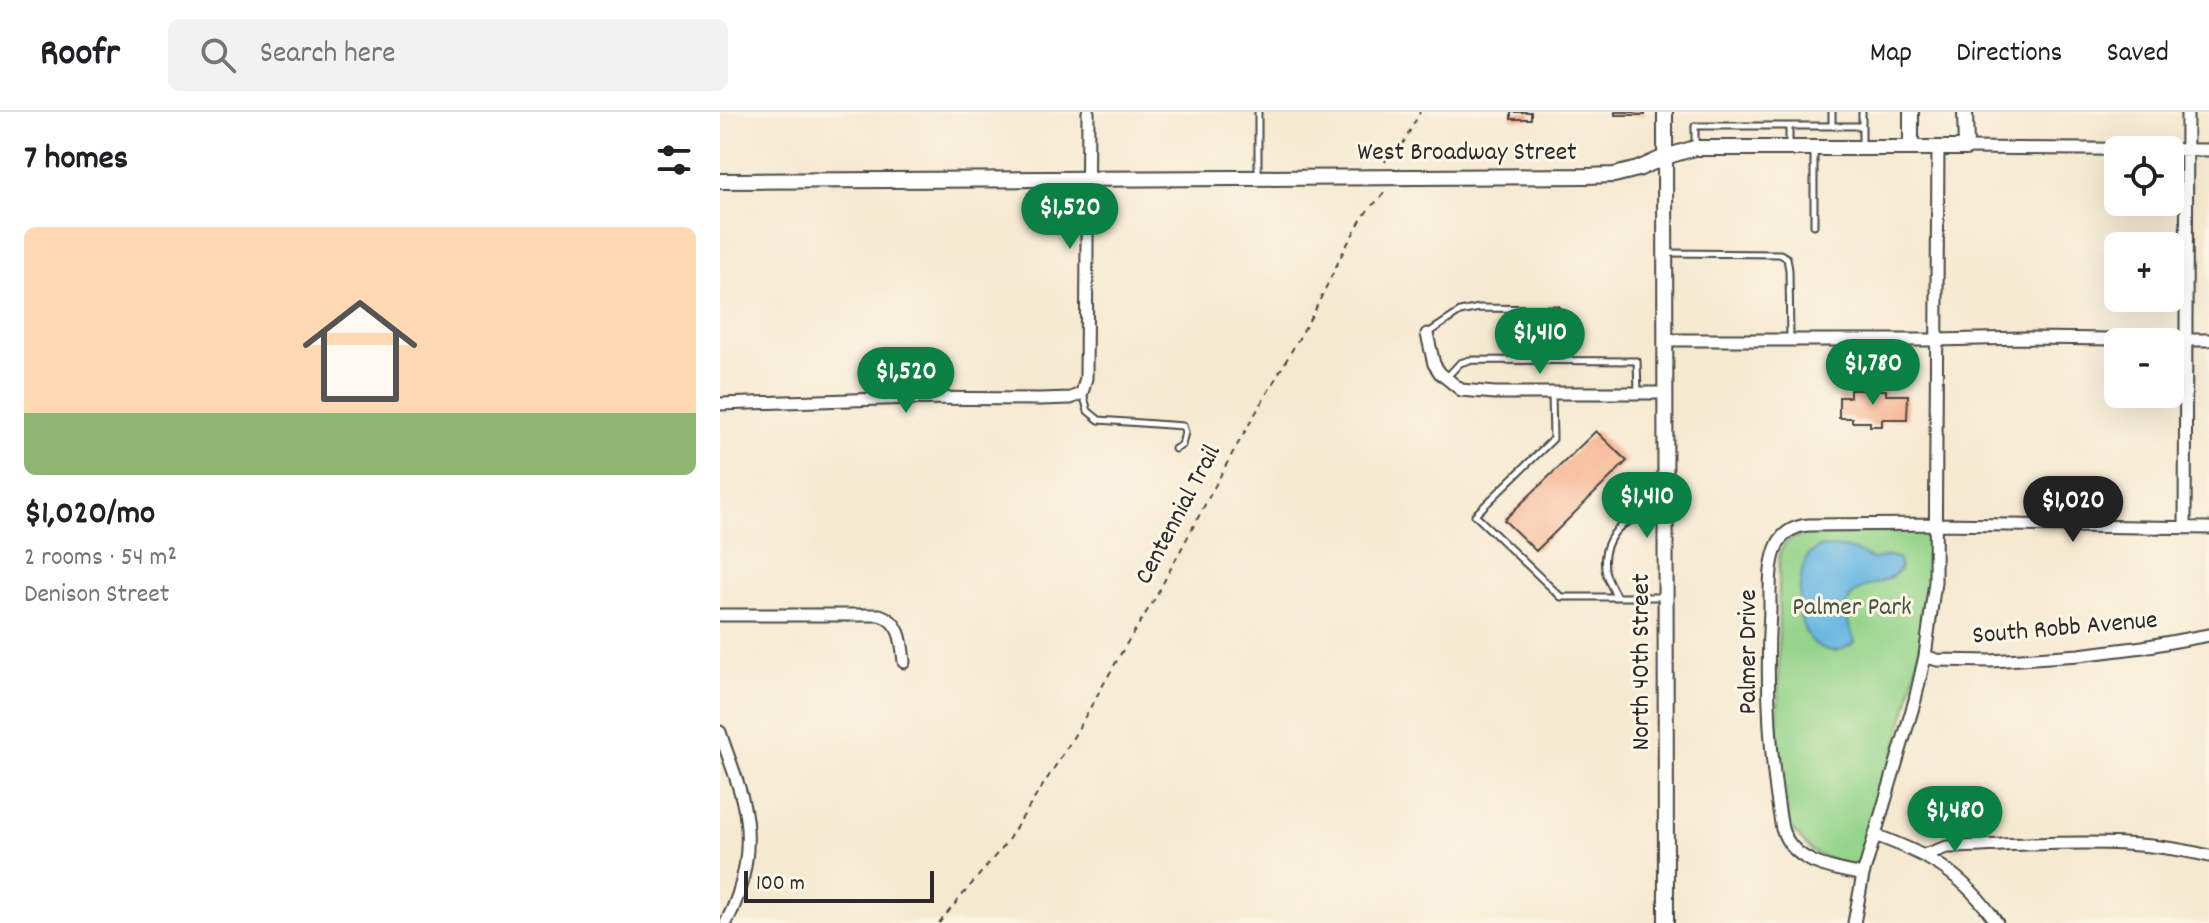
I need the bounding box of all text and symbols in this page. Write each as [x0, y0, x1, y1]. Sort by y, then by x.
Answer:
search box [168, 19, 728, 91]
text: Roofr [40, 28, 120, 83]
icon: search [196, 33, 240, 77]
text: Search here [260, 34, 395, 77]
text: Map [1870, 35, 1912, 75]
text: Directions [1956, 35, 2062, 75]
text: Saved [2106, 35, 2169, 75]
street label: West Broadway Street [1357, 135, 1577, 172]
text: 7 homes [24, 136, 128, 185]
map controls [2104, 136, 2184, 408]
button: locate [2104, 136, 2184, 216]
icon: filters [652, 138, 696, 182]
pin: $1,520 [1005, 183, 1135, 251]
text: $1,520 [1039, 190, 1101, 227]
button: + [2104, 232, 2184, 312]
icon: home [288, 279, 432, 423]
pin: $1,410 [1475, 308, 1605, 376]
text: $1,410 [1513, 315, 1567, 352]
button: − [2104, 328, 2184, 408]
pin: $1,780 [1808, 339, 1938, 407]
text: $1,780 [1844, 346, 1902, 383]
pin: $1,520 [841, 347, 971, 415]
text: $1,520 [875, 354, 937, 391]
street label: Centennial Trail [1127, 438, 1231, 592]
pin: $1,410 [1582, 472, 1712, 540]
pin: $1,020 [2008, 476, 2138, 544]
text: $1,410 [1620, 479, 1674, 516]
text: $1,020 [2041, 483, 2105, 520]
text: $1,020/mo [24, 491, 155, 540]
text: 2 rooms · 54 m² [24, 540, 177, 577]
street label: North 40th Street [1624, 573, 1661, 751]
text: Denison Street [24, 577, 169, 614]
street label: Palmer Drive [1731, 589, 1768, 715]
park label: Palmer Park [1792, 590, 1912, 627]
street label: South Robb Avenue [1971, 602, 2159, 656]
pin: $1,480 [1890, 786, 2020, 854]
text: $1,480 [1925, 793, 1985, 830]
scale bar [744, 867, 934, 903]
text: 100 m [756, 869, 805, 900]

